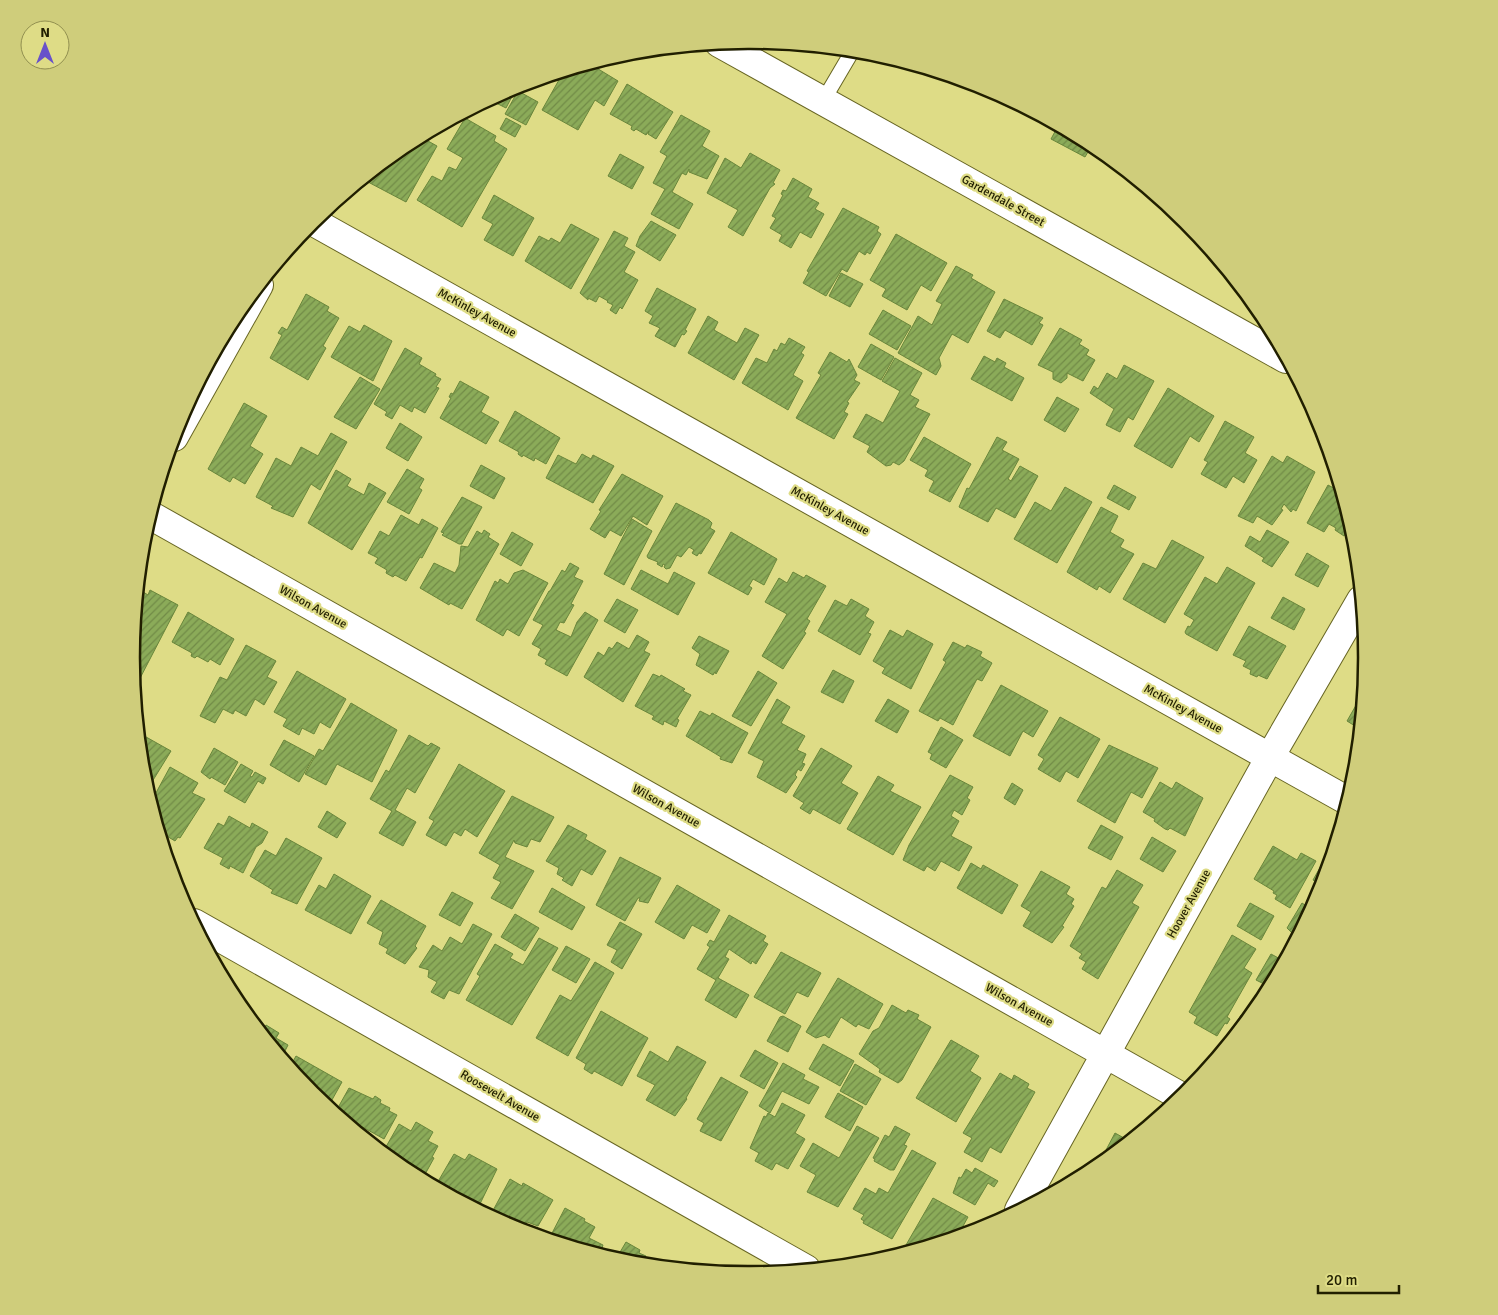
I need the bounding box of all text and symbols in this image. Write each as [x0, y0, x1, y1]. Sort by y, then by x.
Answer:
north arrow [20, 20, 70, 70]
text: N [40, 24, 50, 41]
street label: Gardendale Street [959, 172, 1047, 230]
street label: McKinley Avenue [435, 285, 519, 341]
street label: McKinley Avenue [788, 483, 872, 539]
street label: Wilson Avenue [276, 582, 350, 632]
street label: McKinley Avenue [1141, 681, 1225, 737]
street label: Wilson Avenue [629, 781, 703, 831]
street label: Hoover Avenue [1164, 867, 1214, 941]
street label: Wilson Avenue [982, 980, 1056, 1030]
street label: Roosevelt Avenue [457, 1067, 543, 1125]
scale bar [1318, 1262, 1399, 1294]
text: 20 m [1326, 1271, 1357, 1289]

